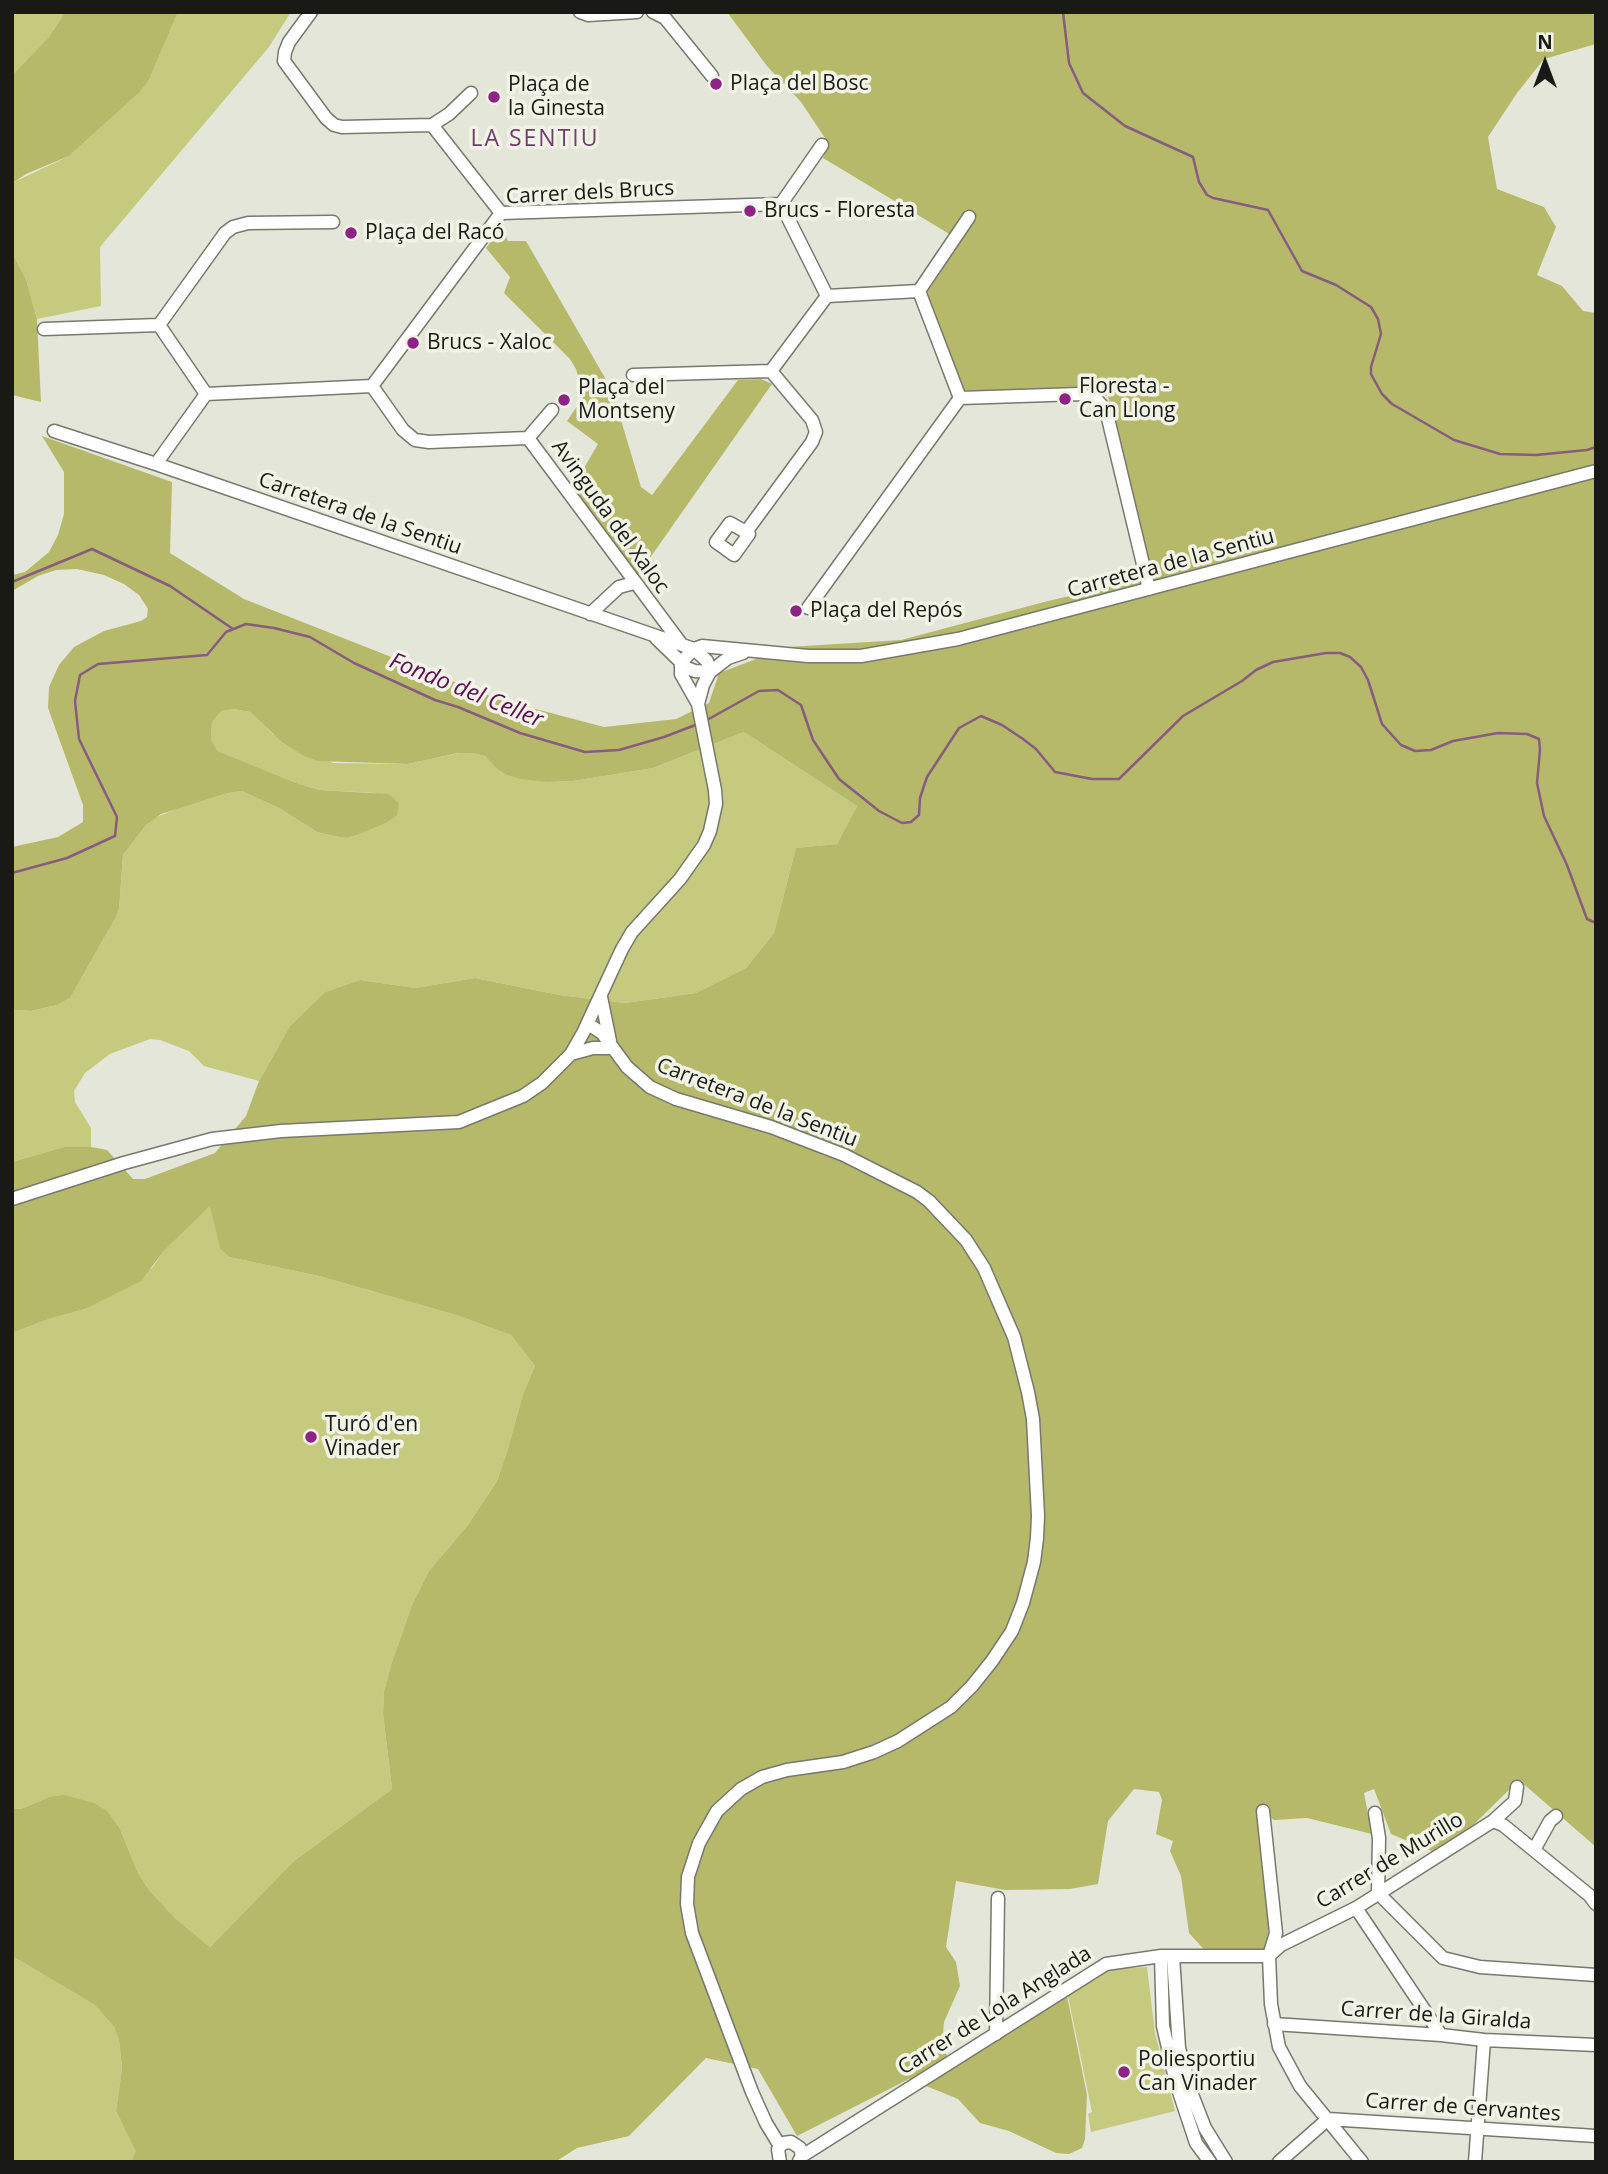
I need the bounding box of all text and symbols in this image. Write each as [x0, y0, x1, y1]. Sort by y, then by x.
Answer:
north arrow [1510, 28, 1580, 98]
text: N [1537, 29, 1553, 55]
place label: Plaça del Bosc [730, 71, 868, 97]
place label: Plaça de la Ginesta [508, 72, 605, 122]
marker: Plaça del Bosc [708, 76, 724, 92]
marker: Plaça de la Ginesta [486, 89, 502, 105]
district label: LA SENTIU [472, 125, 598, 153]
street label: Carrer dels Brucs [505, 176, 675, 210]
place label: Brucs - Floresta [764, 198, 915, 224]
marker: Brucs - Floresta [742, 203, 758, 219]
place label: Plaça del Racó [365, 220, 505, 246]
marker: Plaça del Racó [343, 225, 359, 241]
place label: Brucs - Xaloc [427, 330, 552, 356]
marker: Brucs - Xaloc [405, 335, 421, 351]
place label: Floresta - Can Llong [1079, 374, 1175, 424]
place label: Plaça del Montseny [578, 375, 675, 425]
marker: Floresta - Can Llong [1057, 391, 1073, 407]
marker: Plaça del Montseny [556, 392, 572, 408]
street label: Avinguda del Xaloc [546, 435, 674, 599]
street label: Carretera de la Sentiu [255, 467, 465, 561]
street label: Carretera de la Sentiu [1065, 524, 1277, 604]
place label: Plaça del Repós [810, 598, 962, 624]
marker: Plaça del Repós [788, 603, 804, 619]
water label: Fondo del Celler [385, 648, 547, 734]
street label: Carretera de la Sentiu [653, 1053, 861, 1153]
place label: Turó d'en Vinader [325, 1412, 418, 1462]
marker: Turó d'en Vinader [303, 1429, 319, 1445]
street label: Carrer de Murillo [1312, 1807, 1468, 1915]
street label: Carrer de Lola Anglada [894, 1941, 1096, 2081]
street label: Carrer de la Giralda [1340, 1997, 1532, 2035]
place label: Poliesportiu Can Vinader [1138, 2047, 1257, 2097]
marker: Poliesportiu Can Vinader [1116, 2064, 1132, 2080]
street label: Carrer de Cervantes [1364, 2089, 1562, 2127]

